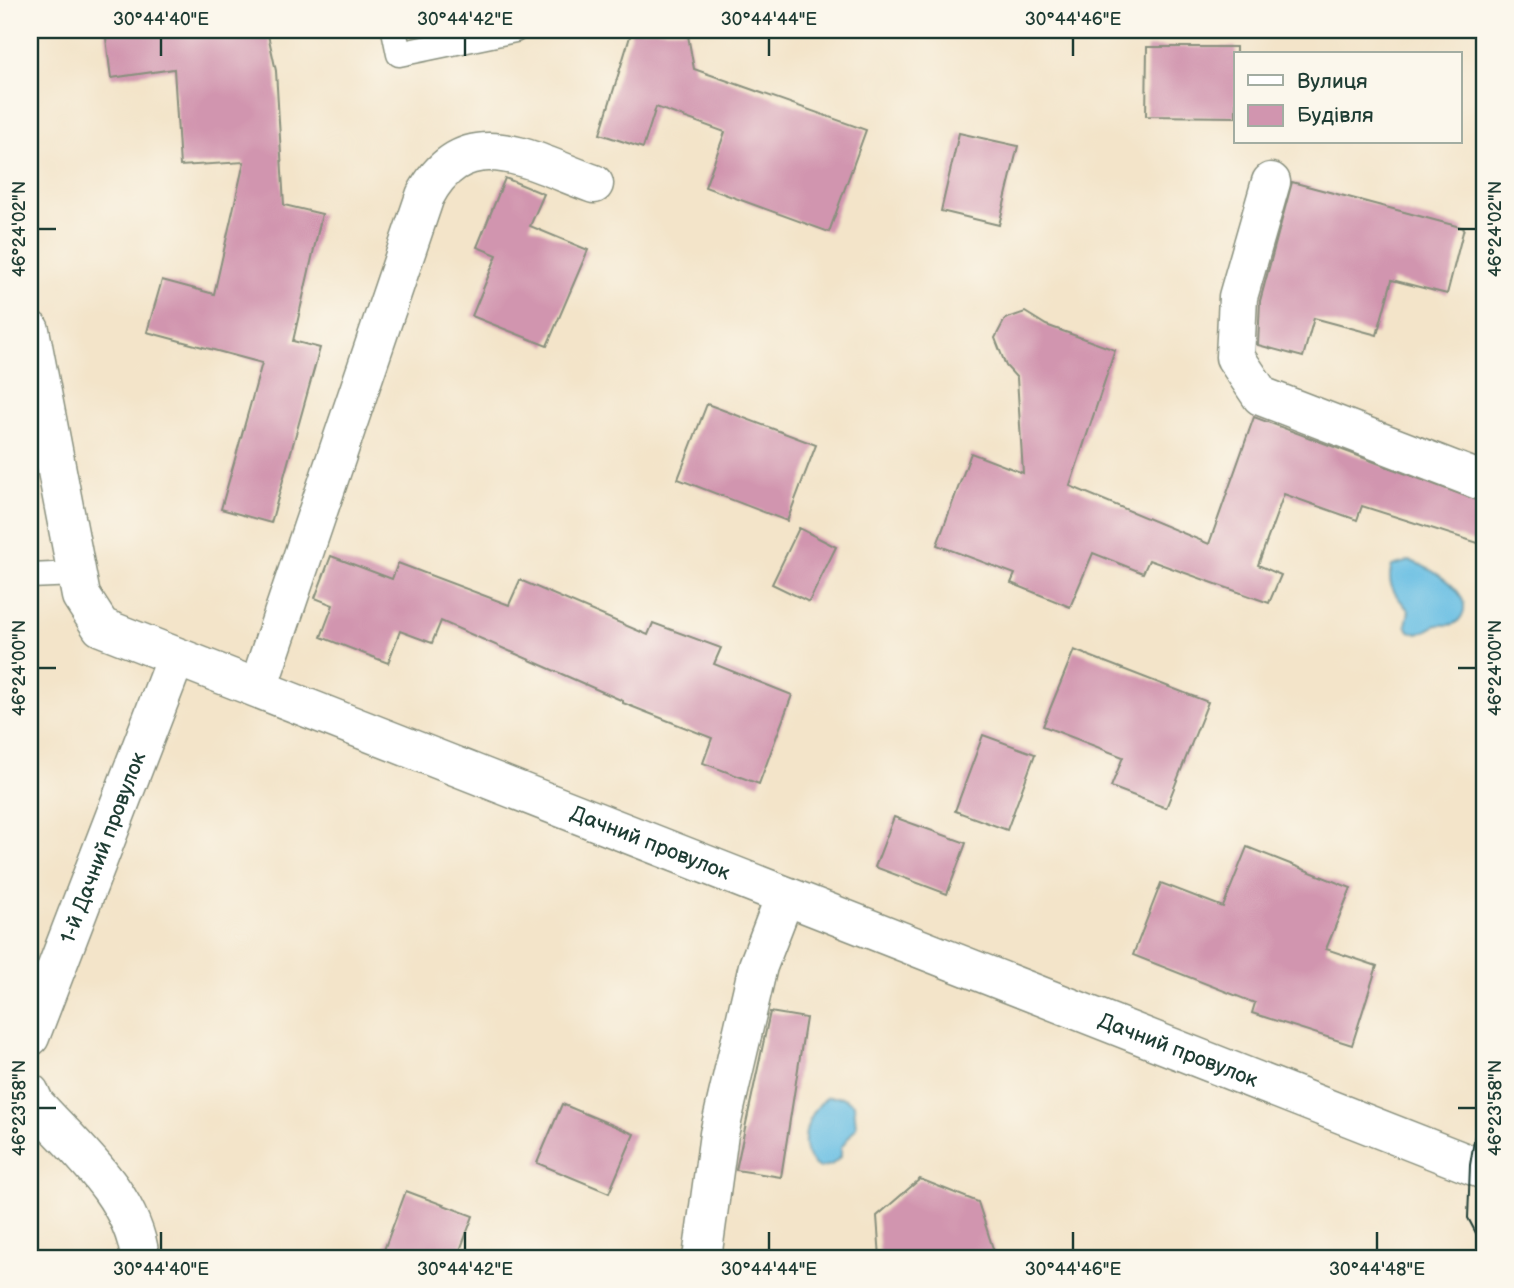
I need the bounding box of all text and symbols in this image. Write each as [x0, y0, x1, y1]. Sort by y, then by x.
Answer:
text: 30°44'40"E [113, 9, 209, 30]
text: 30°44'42"E [417, 9, 513, 30]
text: 30°44'44"E [721, 9, 817, 30]
text: 30°44'46"E [1025, 9, 1121, 30]
legend [1234, 52, 1462, 144]
text: Вулиця [1297, 69, 1368, 94]
text: Будівля [1297, 103, 1374, 128]
text: 46°24'02"N [9, 181, 30, 277]
text: 46°24'02"N [1485, 181, 1506, 277]
text: 46°24'00"N [9, 620, 30, 716]
text: 46°24'00"N [1485, 620, 1506, 716]
street label: 1-й Дачний провулок [55, 748, 151, 947]
street label: Дачний провулок [567, 800, 734, 885]
street label: Дачний провулок [1095, 1007, 1262, 1092]
text: 46°23'58"N [9, 1060, 30, 1156]
text: 46°23'58"N [1485, 1060, 1506, 1156]
text: 30°44'40"E [113, 1259, 209, 1280]
text: 30°44'42"E [417, 1259, 513, 1280]
text: 30°44'44"E [721, 1259, 817, 1280]
text: 30°44'46"E [1025, 1259, 1121, 1280]
text: 30°44'48"E [1329, 1259, 1425, 1280]

